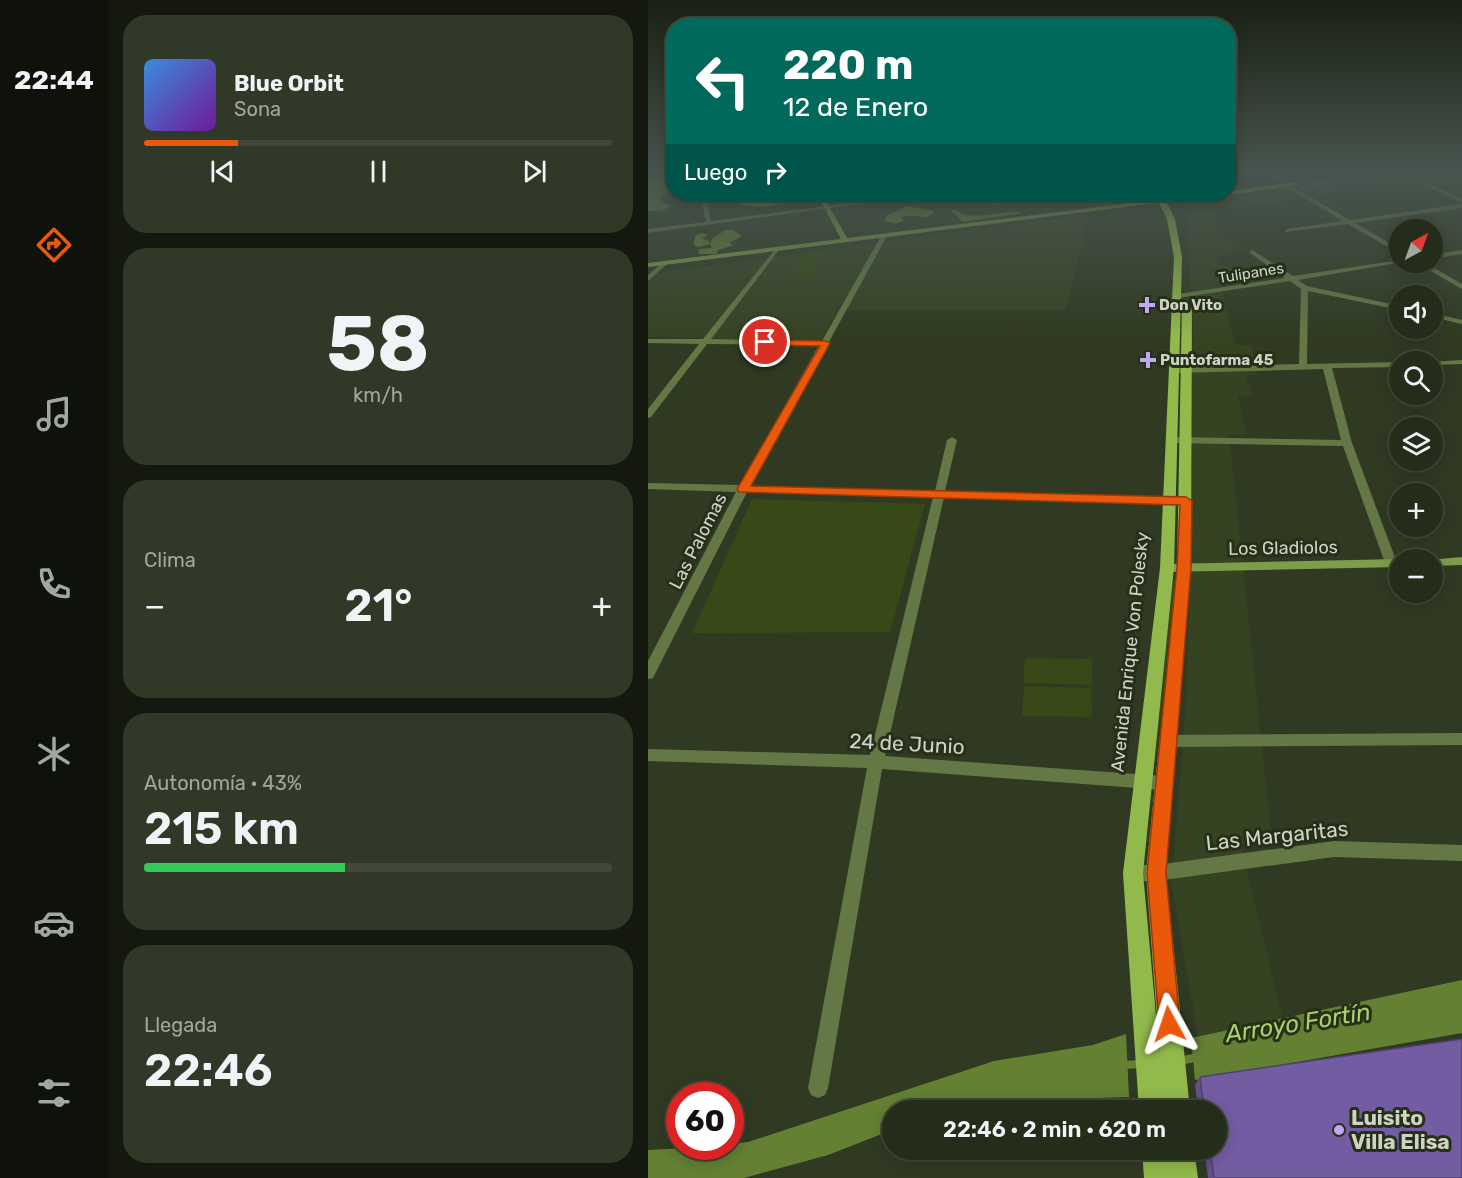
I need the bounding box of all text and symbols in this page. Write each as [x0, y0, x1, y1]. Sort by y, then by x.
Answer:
text: 220 m [783, 40, 914, 90]
icon: left [684, 42, 762, 120]
text: 22:44 [14, 64, 94, 96]
text: Blue Orbit [234, 70, 344, 97]
text: 12 de Enero [783, 91, 928, 123]
text: Sona [234, 97, 281, 121]
icon: previous [206, 155, 239, 188]
icon: pause [362, 155, 395, 188]
icon: next [518, 155, 551, 188]
icon: right [759, 156, 792, 189]
text: Luego [684, 159, 747, 186]
north arrow [1389, 219, 1443, 273]
map controls [1389, 219, 1443, 603]
icon: directions [33, 224, 75, 266]
street label: Tulipanes [1217, 259, 1285, 287]
button: sound [1389, 285, 1443, 339]
place label: Don Vito [1159, 296, 1222, 314]
text: 58 [326, 297, 430, 390]
marker: Don Vito [1140, 298, 1154, 312]
pin [739, 316, 790, 367]
icon: arrive [748, 325, 781, 358]
place label: Puntofarma 45 [1160, 351, 1274, 369]
button: search [1389, 351, 1443, 405]
marker: Puntofarma 45 [1141, 353, 1155, 367]
text: km/h [353, 383, 403, 407]
icon: music [33, 393, 75, 435]
button: layers [1389, 417, 1443, 471]
button: + [1389, 483, 1443, 537]
street label: Las Palomas [664, 489, 732, 593]
street label: Avenida Enrique Von Polesky [1106, 531, 1154, 773]
street label: Los Gladiolos [1228, 536, 1338, 560]
text: Clima [144, 548, 196, 572]
button: − [1389, 549, 1443, 603]
icon: phone [33, 563, 75, 605]
text: 21° [344, 579, 413, 632]
text: − [144, 586, 165, 625]
text: + [591, 586, 612, 625]
street label: 24 de Junio [849, 728, 965, 759]
icon: climate [33, 733, 75, 775]
text: Autonomía · 43% [144, 771, 302, 795]
text: 215 km [144, 802, 299, 855]
street label: Las Margaritas [1205, 816, 1349, 855]
icon: car [33, 902, 75, 944]
position arrow [1137, 992, 1201, 1056]
water label: Arroyo Fortín [1222, 998, 1373, 1049]
text: Llegada [144, 1013, 217, 1037]
text: 22:46 [144, 1044, 273, 1097]
icon: filters [33, 1072, 75, 1114]
speed limit sign: 60 [666, 1082, 744, 1160]
place label: Luisito Villa Elisa [1351, 1105, 1450, 1154]
text: 22:46 · 2 min · 620 m [943, 1116, 1166, 1143]
marker: Luisito Villa Elisa [1332, 1123, 1346, 1137]

